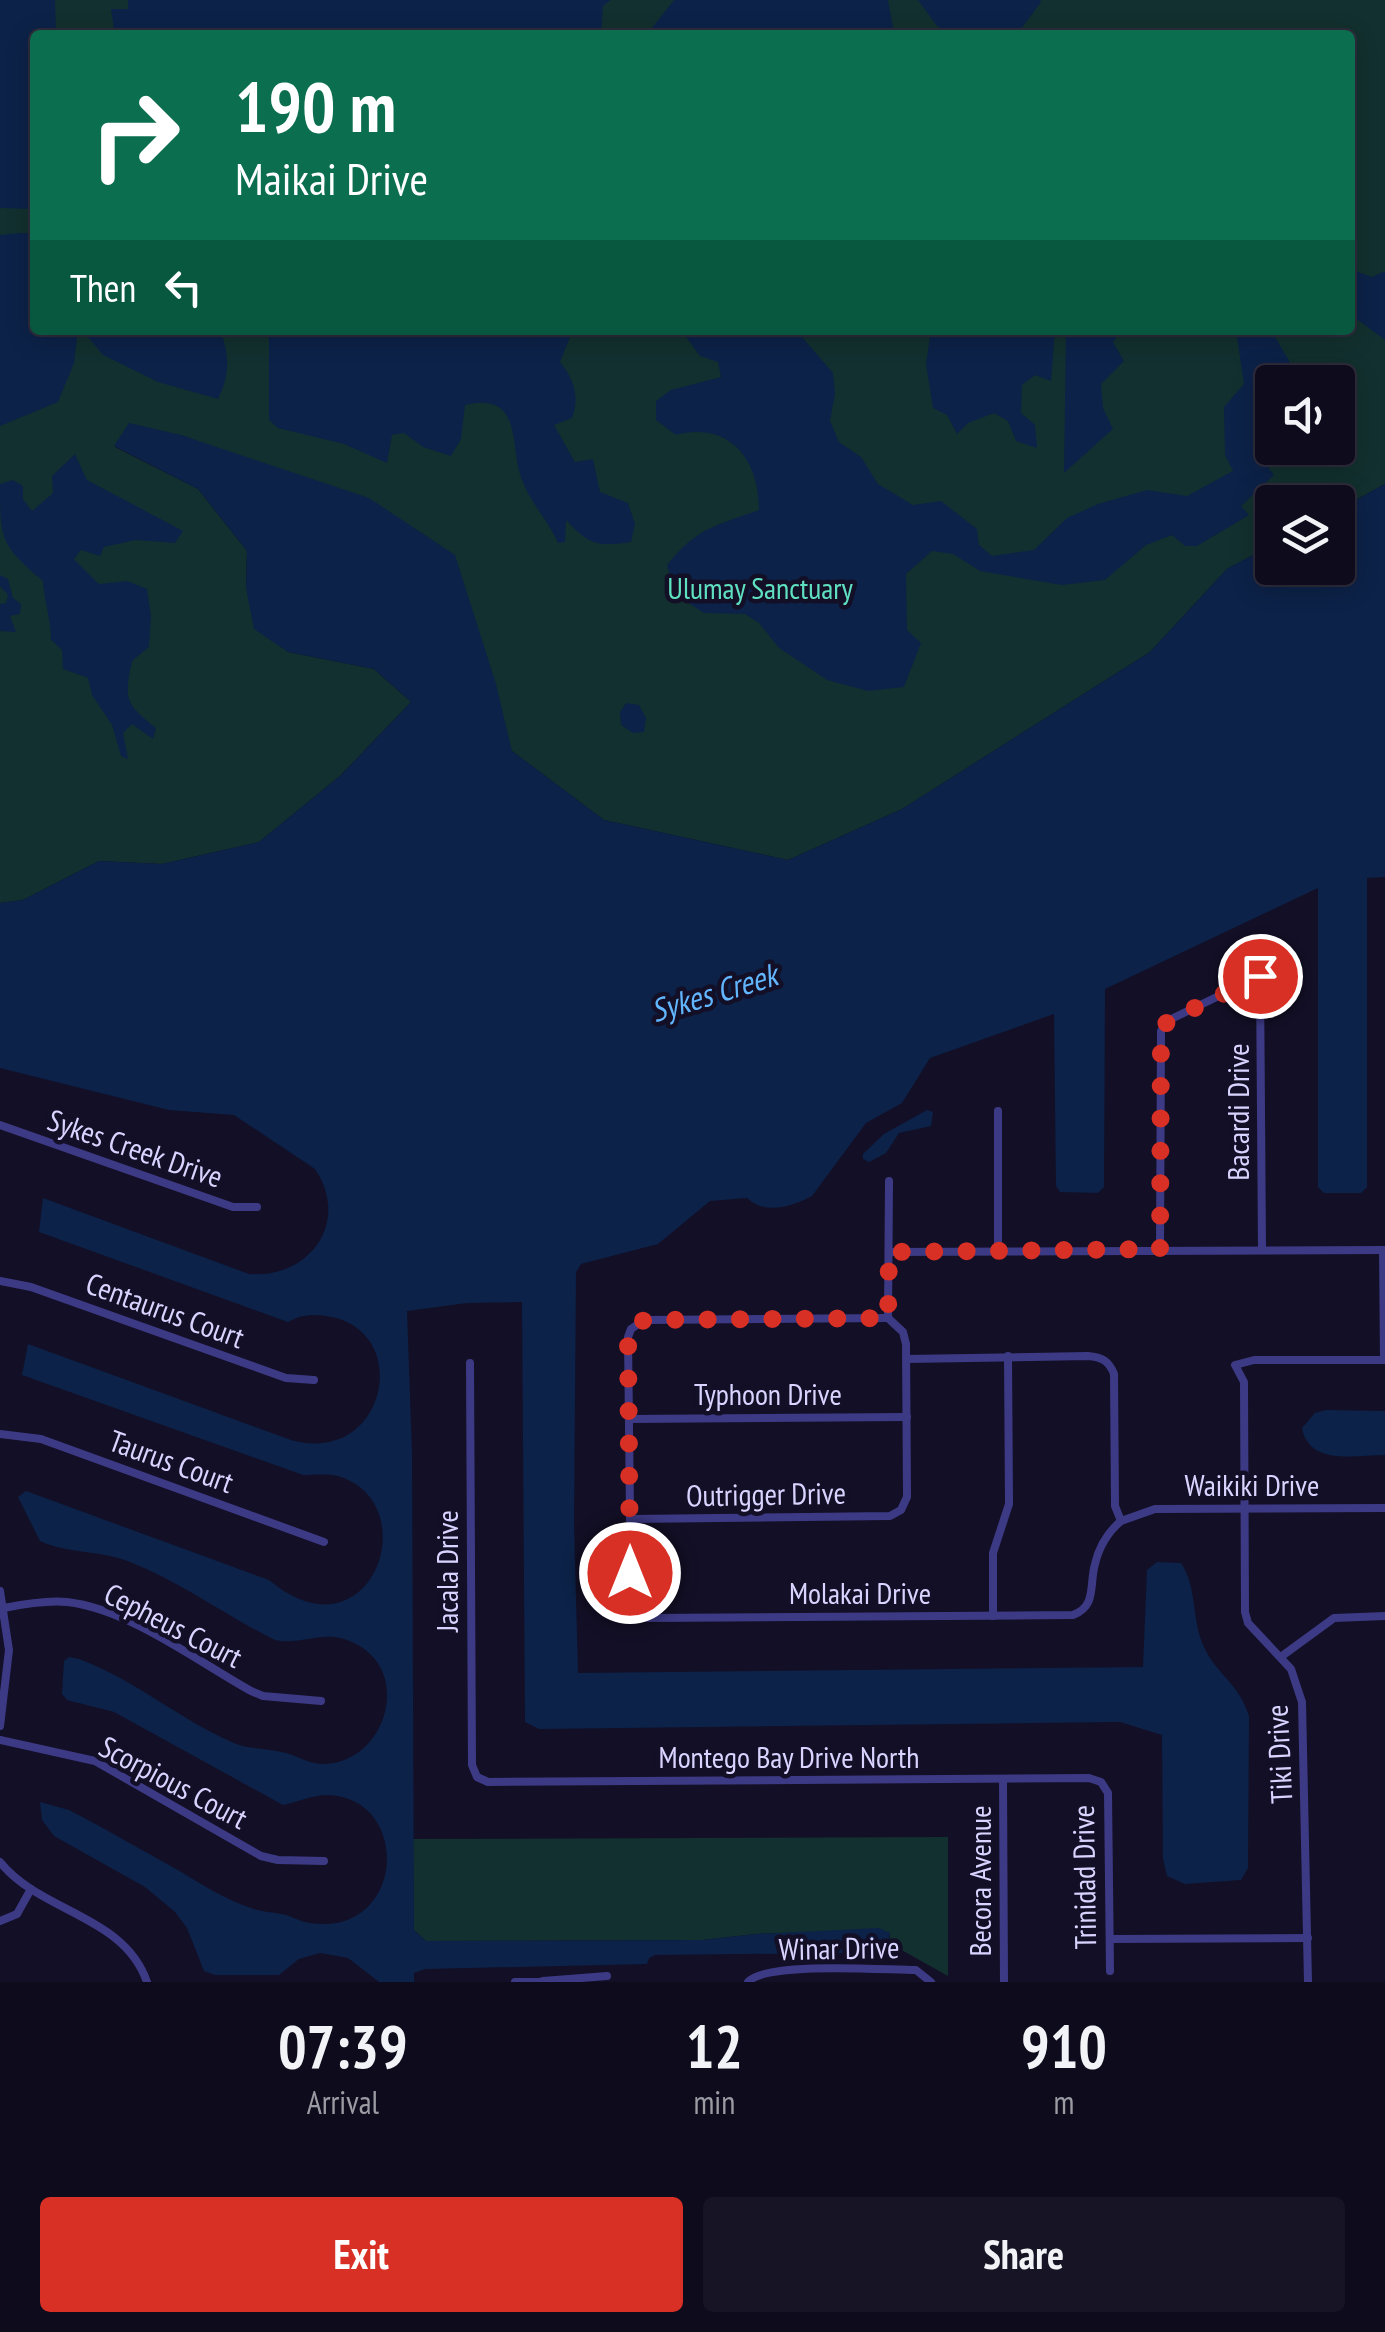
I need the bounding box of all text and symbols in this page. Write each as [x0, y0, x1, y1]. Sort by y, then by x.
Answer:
text: 190 m [235, 61, 396, 151]
icon: right [70, 70, 200, 200]
text: Maikai Drive [235, 149, 428, 207]
icon: left [156, 260, 211, 315]
text: Then [70, 263, 136, 312]
map controls [1255, 365, 1355, 585]
button: sound [1255, 365, 1355, 465]
button: layers [1255, 485, 1355, 585]
park label: Ulumay Sanctuary [667, 568, 853, 607]
pin [1218, 934, 1303, 1019]
icon: arrive [1233, 949, 1288, 1004]
water label: Sykes Creek [645, 952, 786, 1031]
street label: Bacardi Drive [1218, 1043, 1257, 1181]
street label: Sykes Creek Drive [43, 1099, 228, 1196]
street label: Centaurus Court [81, 1263, 251, 1356]
street label: Typhoon Drive [694, 1374, 842, 1413]
street label: Taurus Court [104, 1420, 240, 1501]
street label: Waikiki Drive [1185, 1465, 1319, 1504]
street label: Outrigger Drive [686, 1473, 846, 1514]
street label: Jacala Drive [427, 1510, 466, 1633]
position arrow [578, 1521, 682, 1625]
street label: Cepheus Court [98, 1573, 250, 1676]
street label: Molakai Drive [789, 1573, 931, 1612]
street label: Tiki Drive [1256, 1704, 1301, 1805]
street label: Scorpious Court [93, 1726, 255, 1837]
street label: Montego Bay Drive North [659, 1737, 919, 1776]
street label: Becora Avenue [960, 1805, 999, 1957]
street label: Trinidad Drive [1063, 1805, 1104, 1949]
street label: Winar Drive [778, 1927, 900, 1968]
text: 07:39 [278, 2007, 408, 2085]
text: 12 [686, 2007, 743, 2085]
text: 910 [1021, 2007, 1107, 2085]
text: Arrival [307, 2081, 379, 2123]
text: min [693, 2081, 735, 2123]
text: m [1054, 2081, 1074, 2123]
button: Exit [40, 2197, 683, 2312]
button: Share [703, 2197, 1345, 2312]

